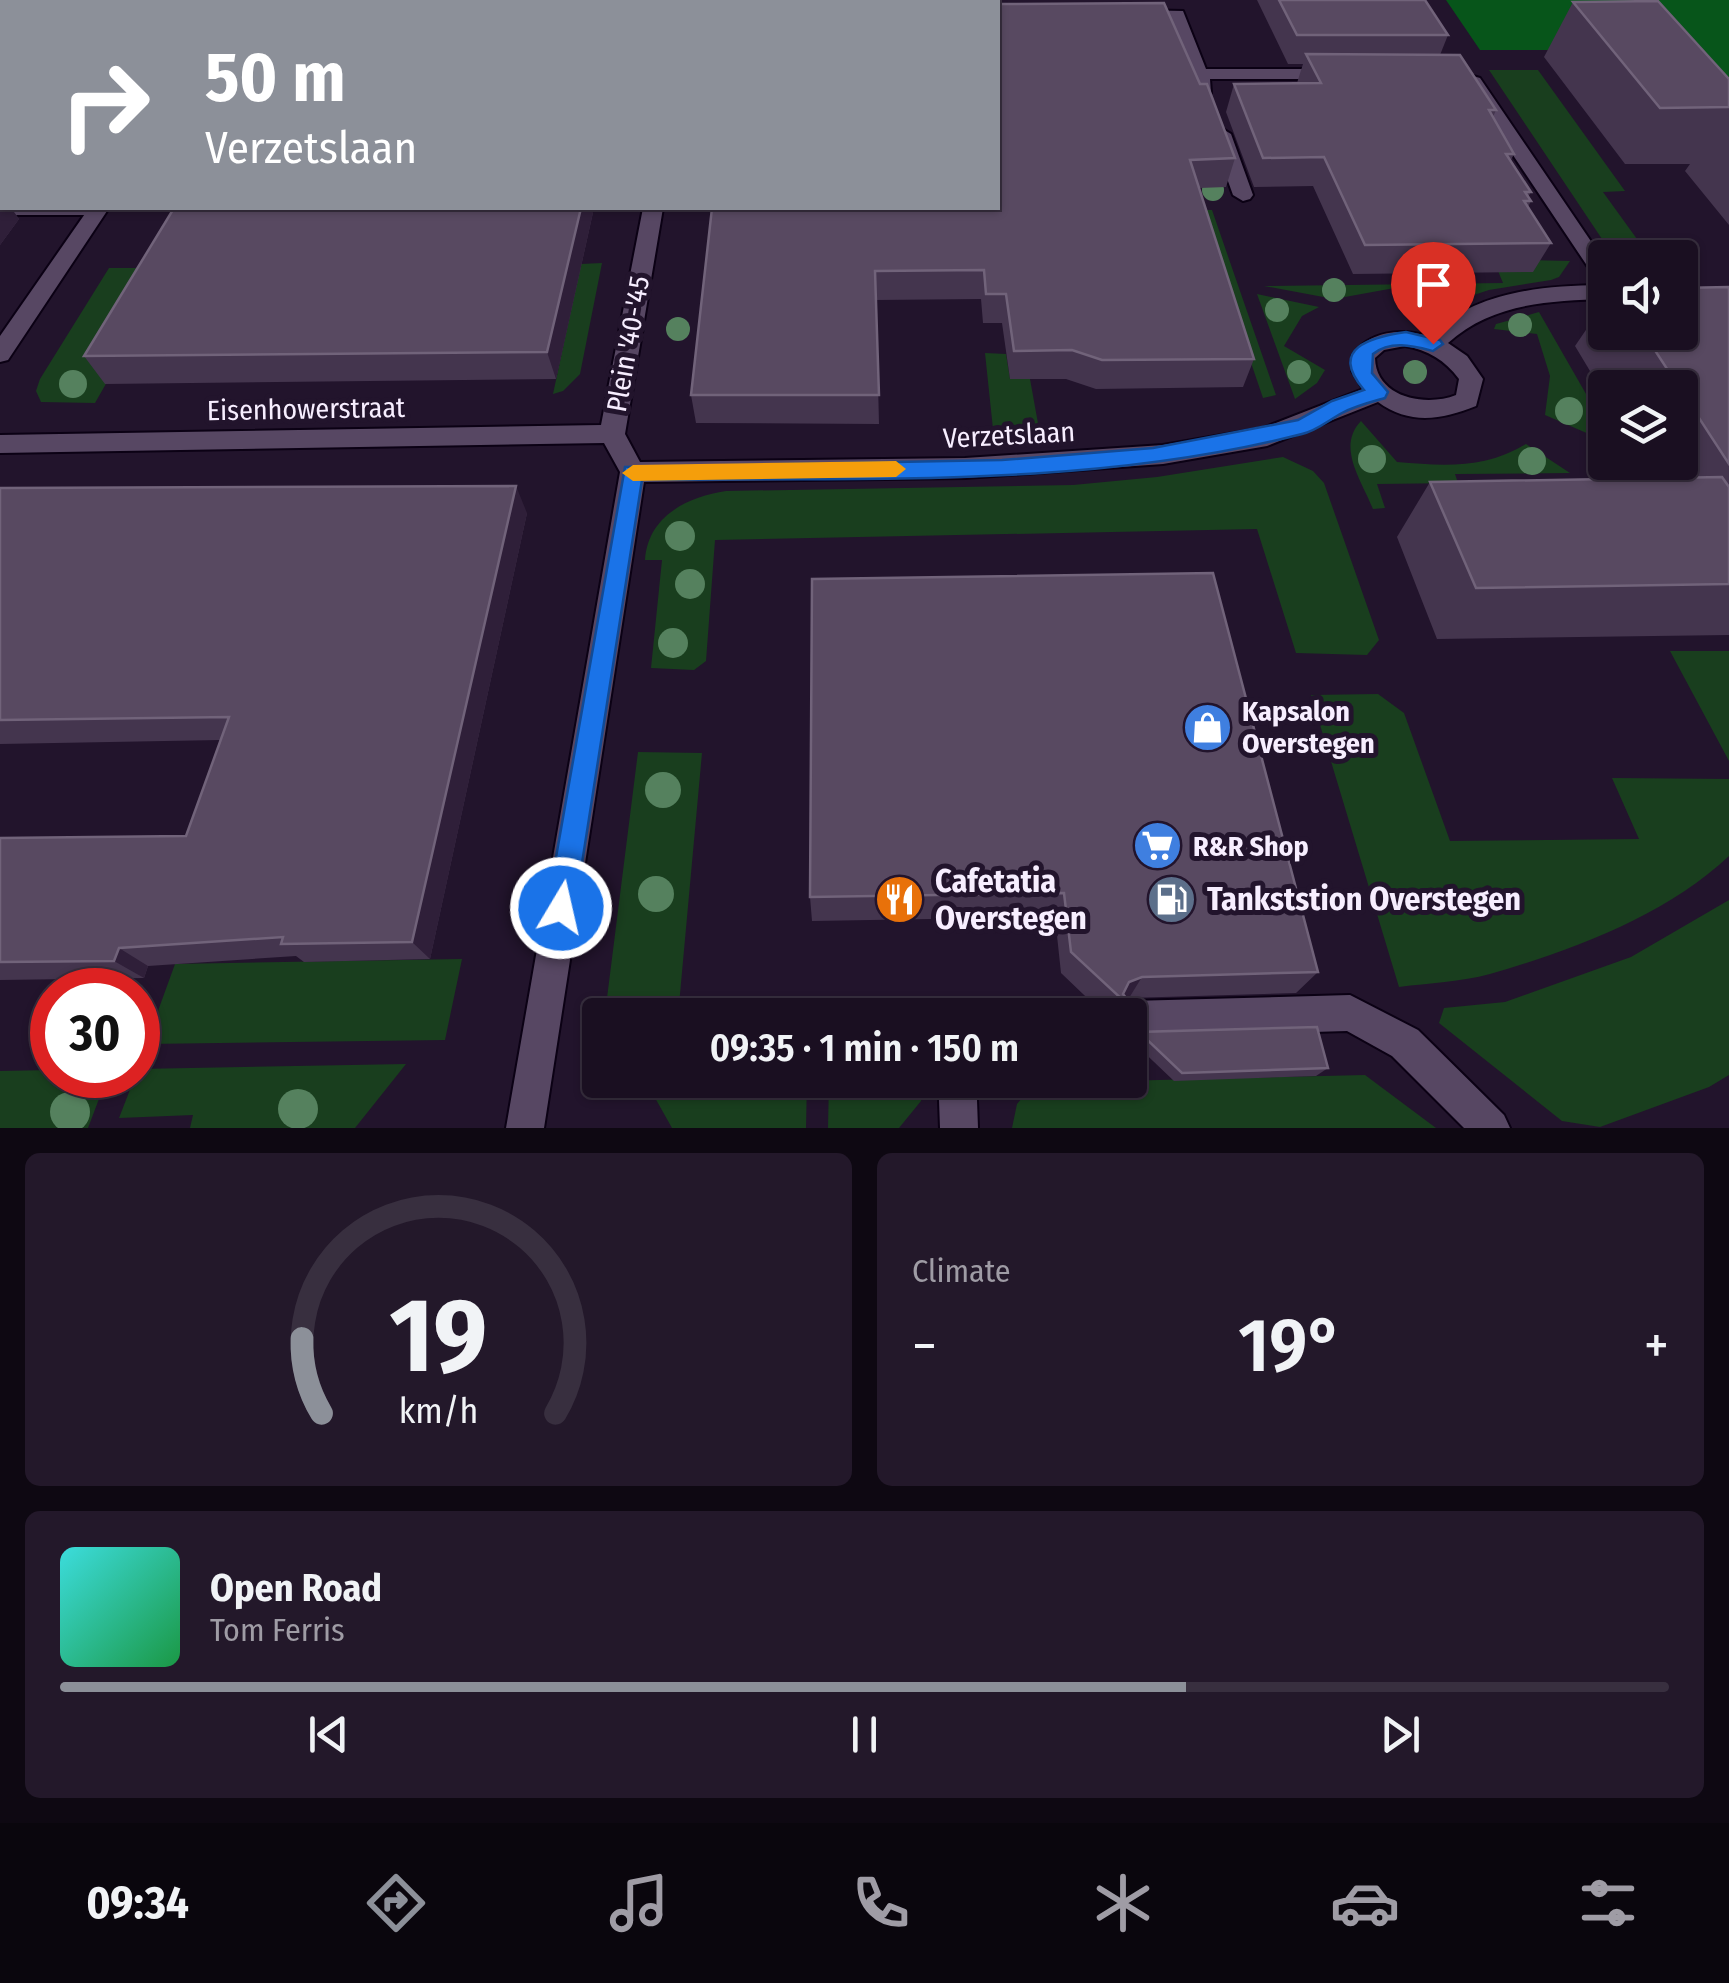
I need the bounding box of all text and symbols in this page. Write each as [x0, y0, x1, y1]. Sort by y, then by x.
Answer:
text: 50 m [205, 36, 346, 120]
icon: right [40, 40, 170, 170]
text: Verzetslaan [205, 121, 417, 175]
map controls [1588, 240, 1698, 480]
button: sound [1588, 240, 1698, 350]
pin [1391, 242, 1476, 345]
icon: arrive [1406, 257, 1461, 312]
street label: Plein '40-'45 [600, 273, 656, 415]
button: layers [1588, 370, 1698, 480]
street label: Eisenhowerstraat [207, 391, 406, 427]
street label: Verzetslaan [942, 415, 1076, 455]
place label: Kapsalon Overstegen [1242, 695, 1375, 760]
shop icon: Kapsalon Overstegen [1181, 701, 1233, 753]
supermarket icon: R&R Shop [1132, 820, 1184, 872]
place label: R&R Shop [1193, 830, 1309, 863]
position arrow [509, 856, 613, 960]
place label: Cafetatia Overstegen [935, 862, 1087, 937]
restaurant icon: Cafetatia Overstegen [874, 873, 926, 925]
fuel station icon: Tankststion Overstegen [1146, 873, 1198, 925]
place label: Tankststion Overstegen [1207, 880, 1521, 918]
speed limit sign: 30 [30, 968, 160, 1098]
text: 09:35 · 1 min · 150 m [710, 1025, 1019, 1071]
text: Climate [912, 1252, 1011, 1290]
text: 19 [390, 1274, 487, 1399]
text: 19° [1238, 1301, 1343, 1391]
text: − [912, 1313, 937, 1379]
text: + [1644, 1313, 1669, 1379]
text: km/h [399, 1390, 478, 1432]
text: Open Road [210, 1565, 382, 1611]
text: Tom Ferris [210, 1611, 345, 1649]
icon: previous [301, 1707, 356, 1762]
icon: pause [837, 1707, 892, 1762]
icon: next [1373, 1707, 1428, 1762]
icon: directions [361, 1868, 431, 1938]
icon: music [604, 1868, 674, 1938]
icon: phone [846, 1868, 916, 1938]
icon: climate [1088, 1868, 1158, 1938]
icon: car [1330, 1868, 1400, 1938]
icon: filters [1573, 1868, 1643, 1938]
text: 09:34 [86, 1876, 189, 1930]

